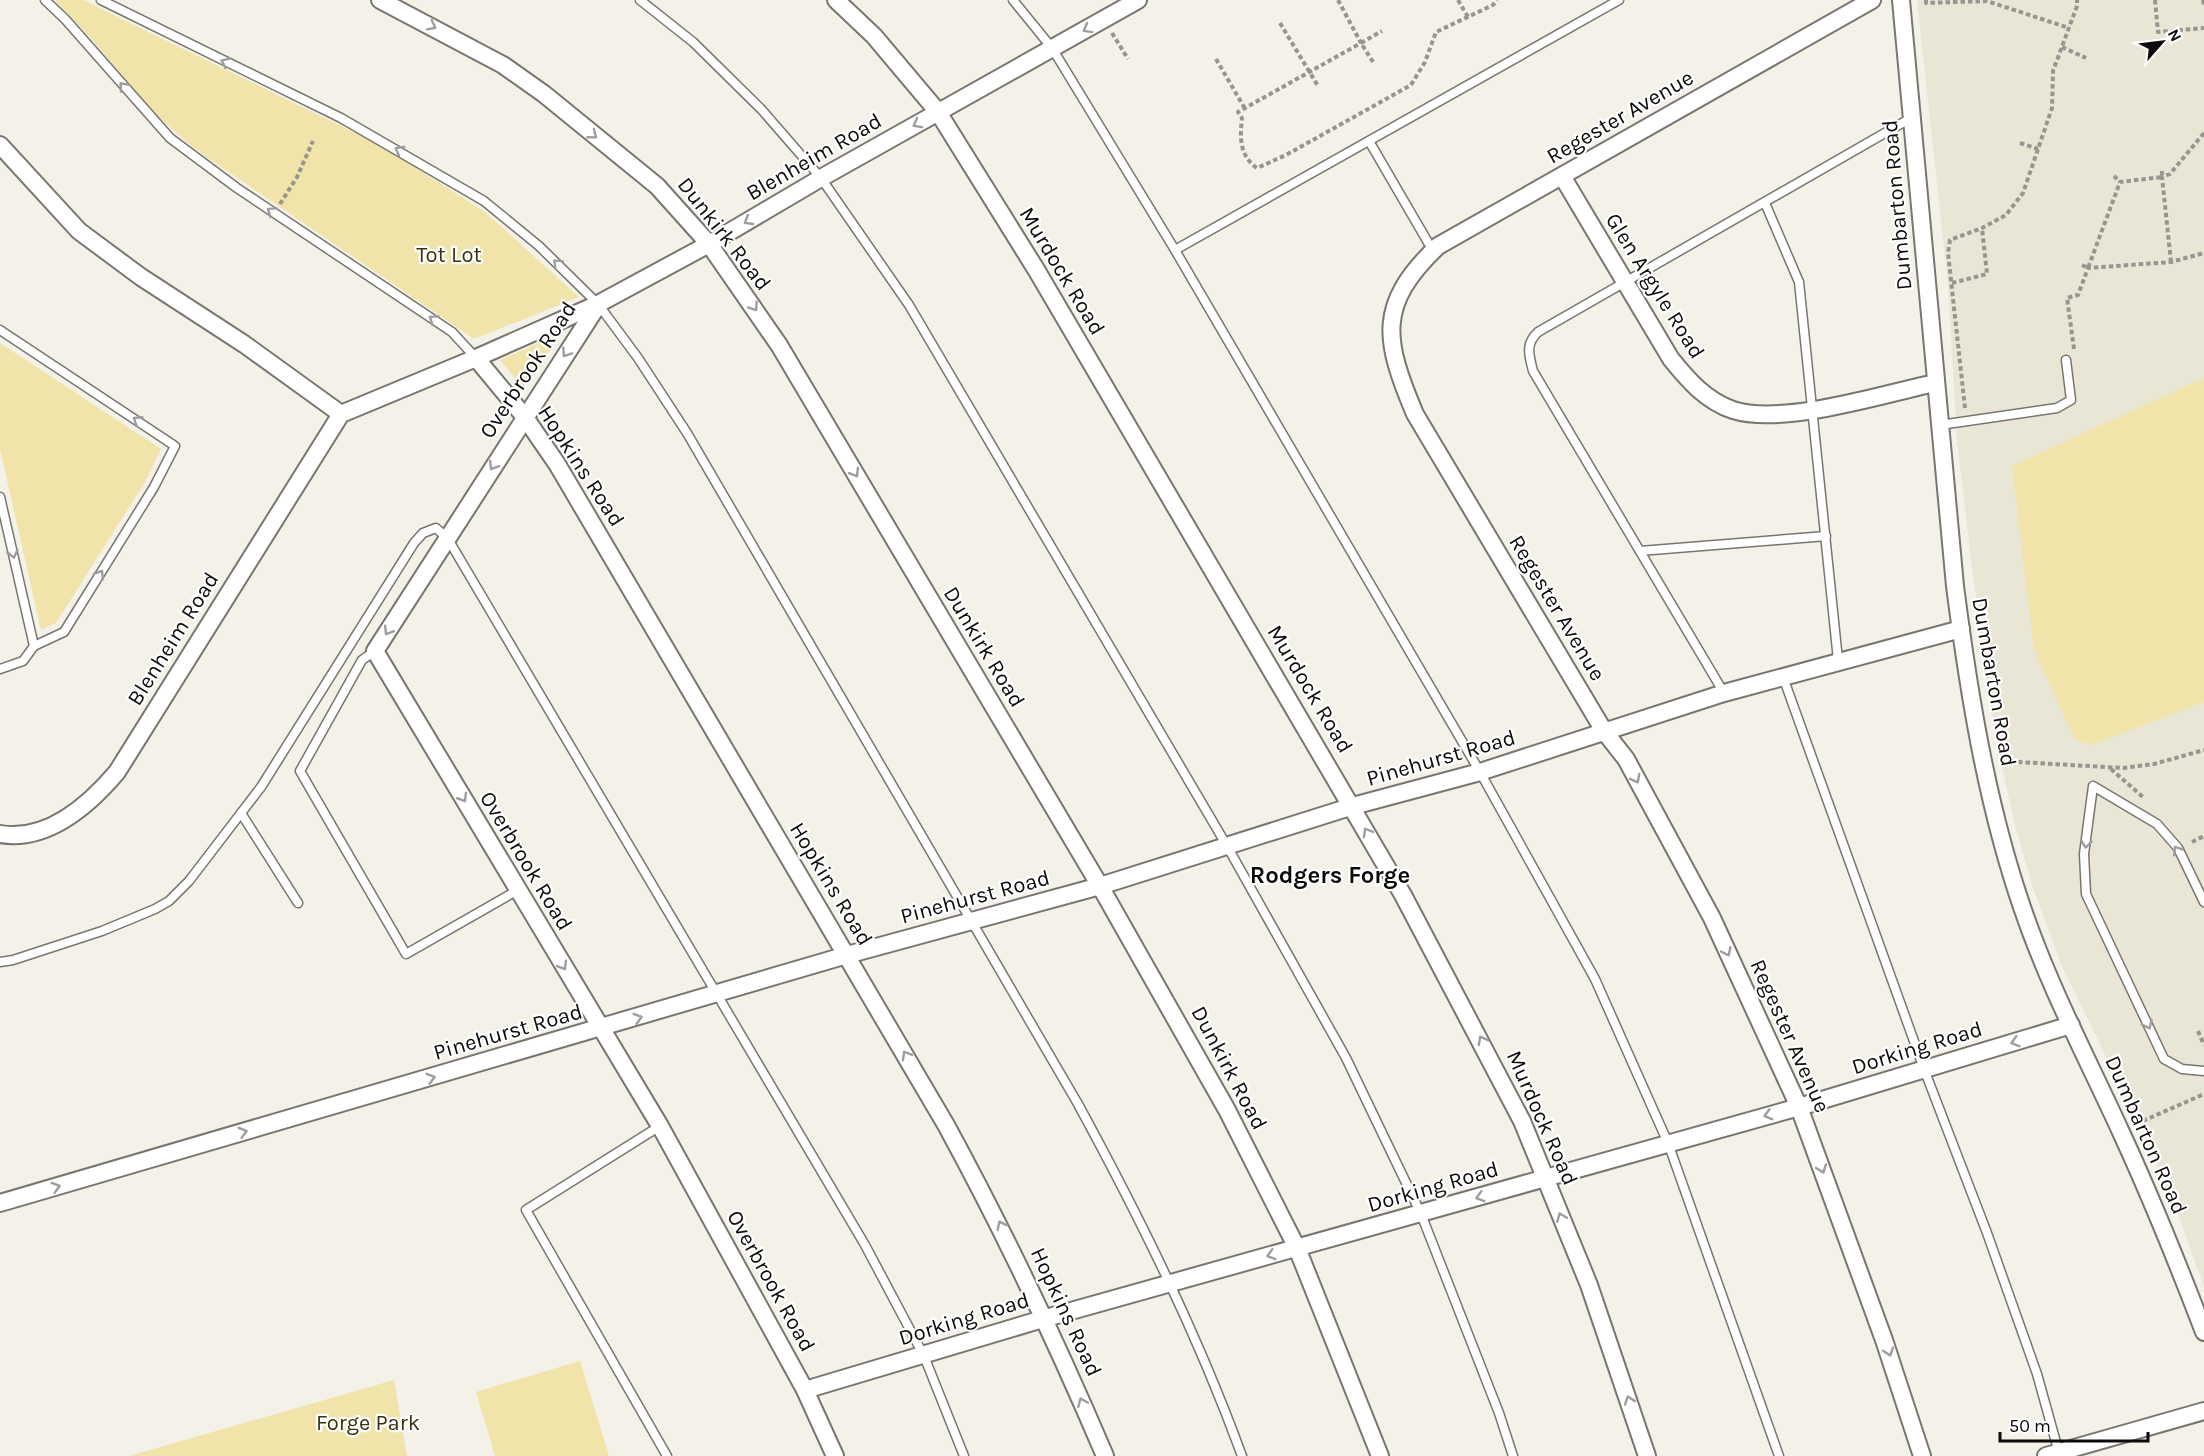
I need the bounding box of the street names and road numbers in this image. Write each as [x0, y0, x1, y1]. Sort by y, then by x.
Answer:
street label: Regester Avenue [1542, 64, 1698, 170]
street label: Blenheim Road [742, 108, 886, 206]
street label: Dumbarton Road [1877, 119, 1917, 291]
street label: Dunkirk Road [672, 172, 776, 296]
street label: Murdock Road [1014, 202, 1110, 340]
street label: Glen Argyle Road [1600, 208, 1710, 364]
street label: Overbrook Road [474, 297, 582, 443]
street label: Hopkins Road [532, 401, 630, 531]
street label: Regester Avenue [1503, 531, 1611, 685]
street label: Blenheim Road [122, 568, 224, 710]
street label: Dunkirk Road [938, 582, 1030, 712]
street label: Dumbarton Road [1966, 596, 2022, 768]
street label: Murdock Road [1262, 620, 1358, 758]
street label: Pinehurst Road [1364, 724, 1518, 792]
street label: Overbrook Road [474, 787, 578, 935]
street label: Hopkins Road [784, 818, 878, 950]
street label: Pinehurst Road [897, 865, 1053, 929]
street label: Regester Avenue [1745, 955, 1835, 1117]
street label: Pinehurst Road [431, 998, 585, 1066]
street label: Dunkirk Road [1186, 1002, 1272, 1134]
street label: Dorking Road [1849, 1016, 1985, 1080]
street label: Murdock Road [1501, 1047, 1583, 1189]
street label: Dumbarton Road [2099, 1052, 2193, 1218]
street label: Dorking Road [1365, 1156, 1501, 1218]
street label: Overbrook Road [721, 1206, 821, 1356]
street label: Hopkins Road [1025, 1243, 1107, 1381]
street label: Dorking Road [896, 1287, 1032, 1351]

